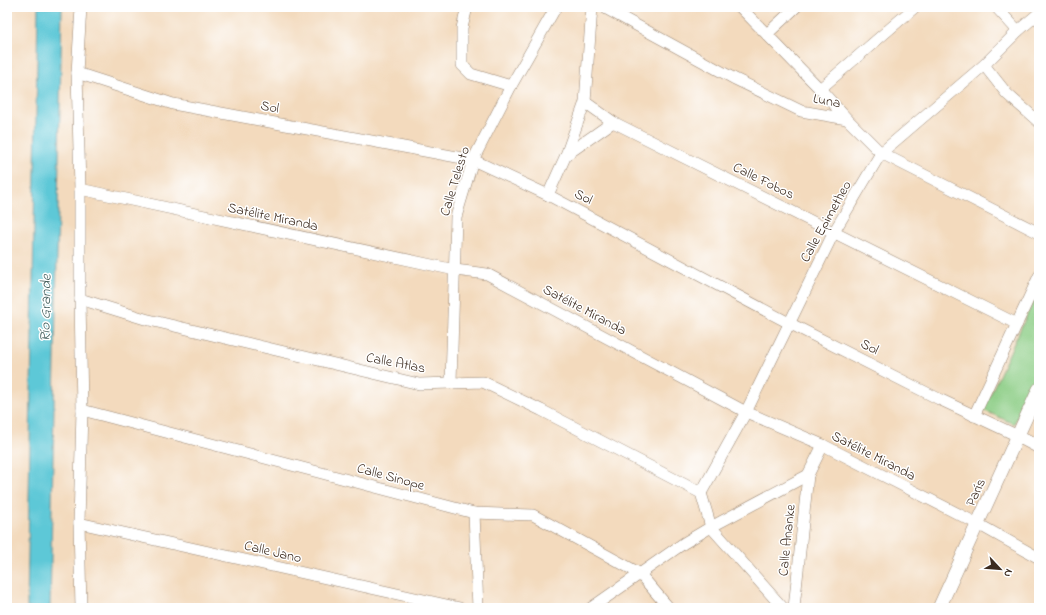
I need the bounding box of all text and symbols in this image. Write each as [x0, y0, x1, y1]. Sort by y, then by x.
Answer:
street label: Luna [811, 89, 842, 114]
street label: Sol [259, 95, 281, 120]
street label: Calle Telesto [435, 144, 476, 219]
street label: Calle Fobos [729, 157, 798, 205]
street label: Calle Epimetheo [795, 177, 857, 266]
street label: Sol [570, 184, 596, 211]
street label: Satélite Miranda [225, 198, 320, 237]
water label: Río Grande [34, 273, 58, 342]
street label: Satélite Miranda [539, 279, 630, 341]
street label: Sol [856, 334, 882, 361]
street label: Calle Atlas [364, 347, 427, 380]
street label: Satélite Miranda [828, 426, 919, 487]
street label: Calle Sinope [354, 458, 427, 497]
street label: París [961, 475, 992, 510]
street label: Calle Ananke [773, 502, 802, 577]
street label: Calle Jano [242, 536, 303, 569]
north arrow [980, 549, 1020, 589]
text: N [999, 566, 1017, 580]

